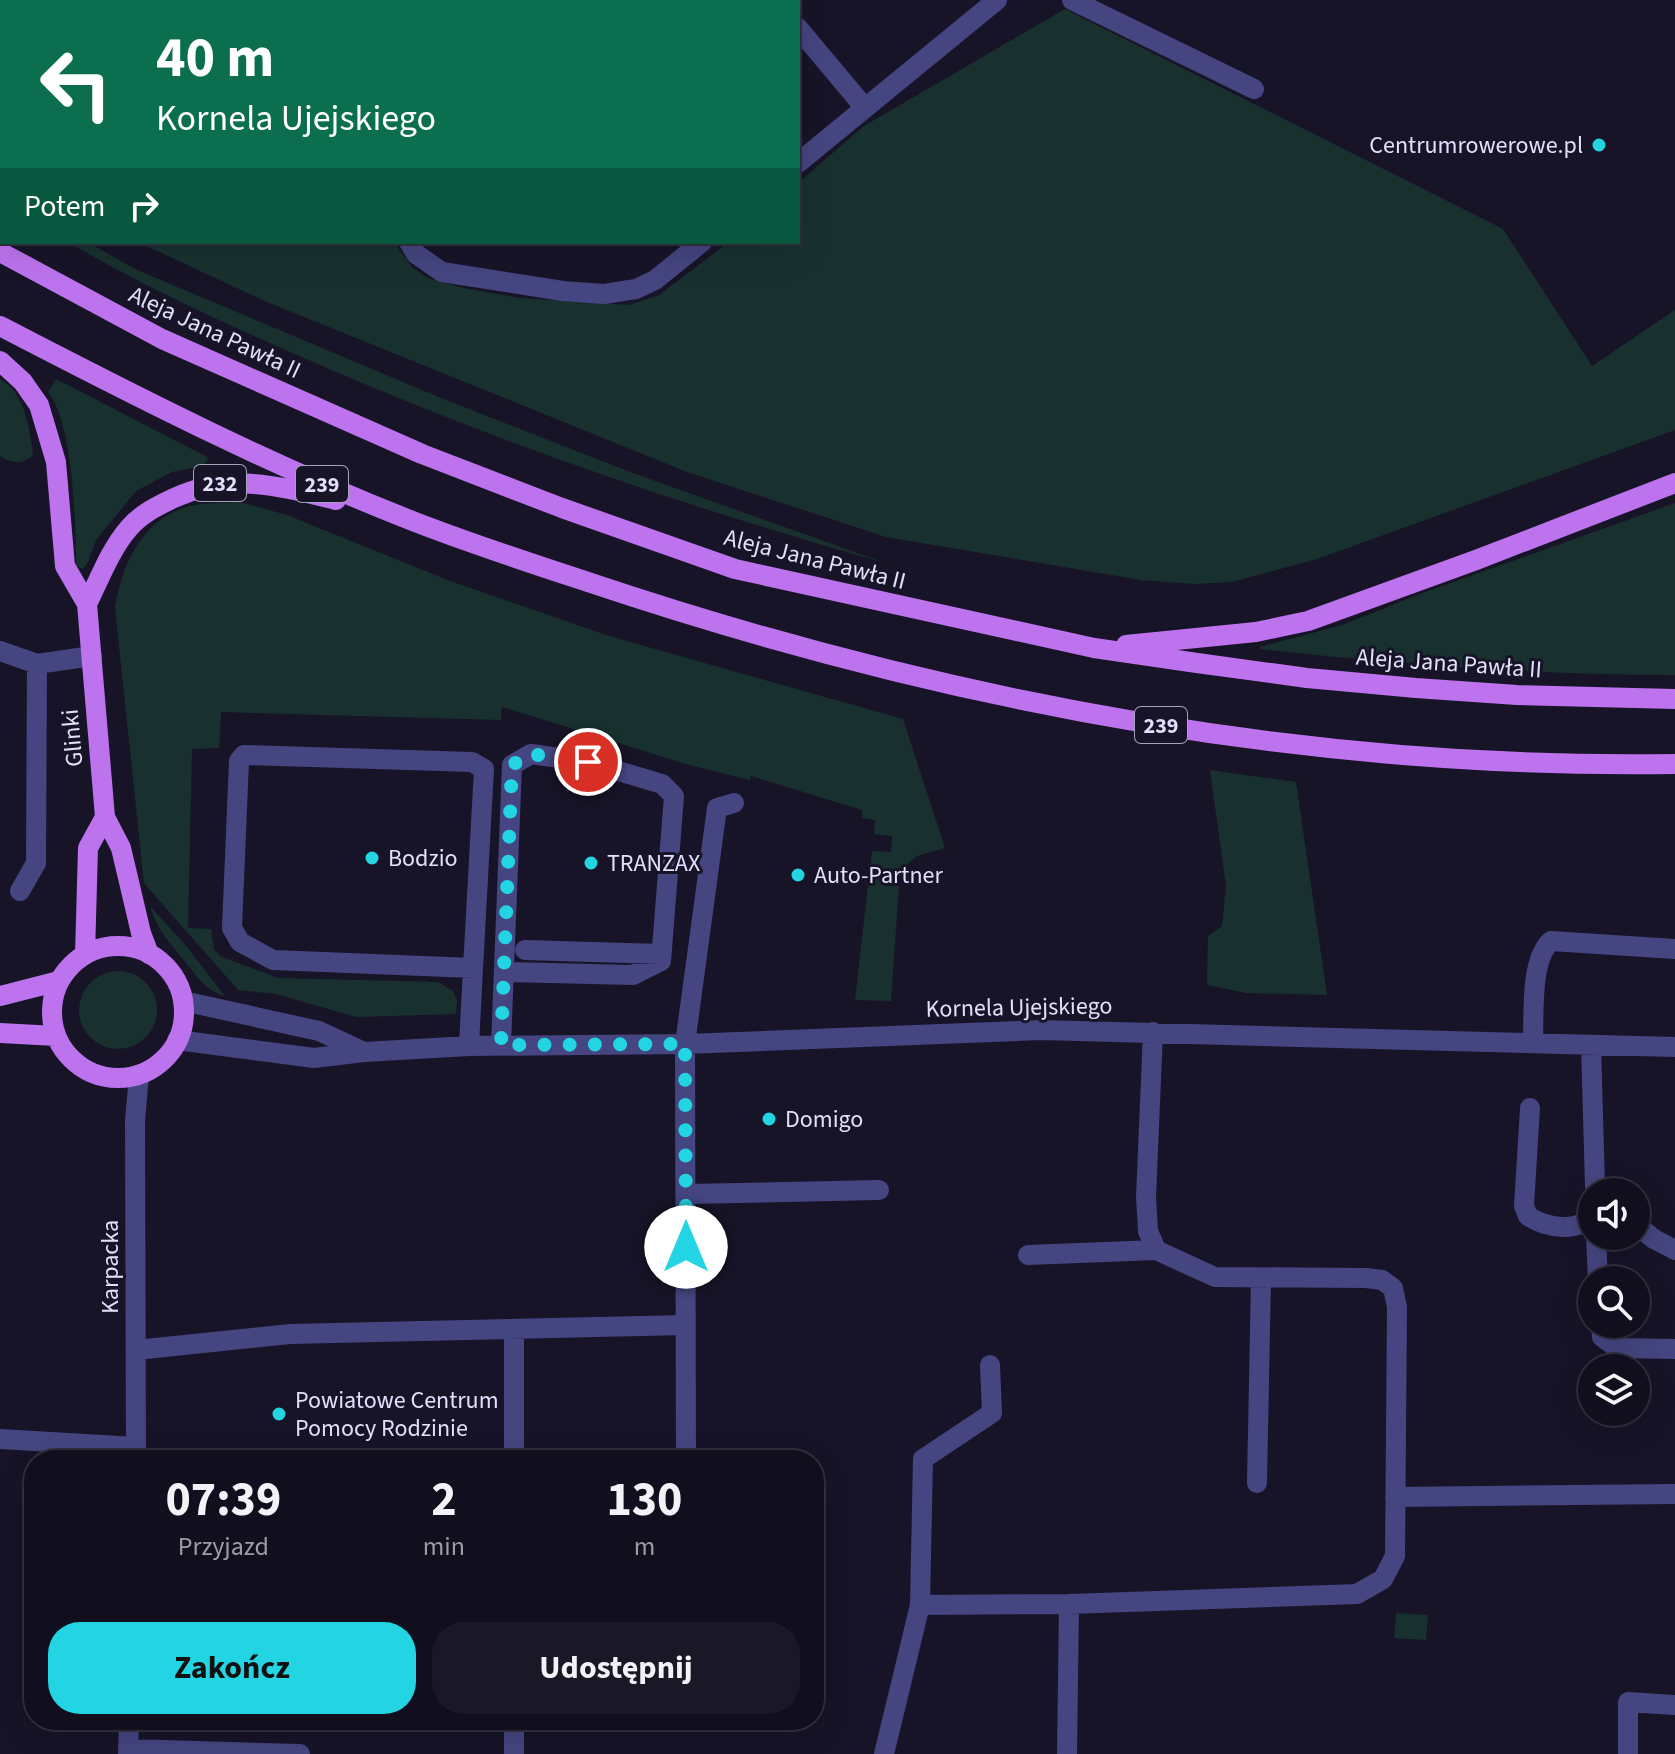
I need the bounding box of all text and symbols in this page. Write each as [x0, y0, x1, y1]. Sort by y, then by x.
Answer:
text: 40 m [156, 19, 274, 98]
icon: left [24, 32, 128, 136]
text: Kornela Ujejskiego [156, 93, 436, 144]
place label: Centrumrowerowe.pl [1369, 128, 1583, 163]
marker: Centrumrowerowe.pl [1590, 136, 1608, 154]
icon: right [122, 184, 166, 228]
text: Potem [24, 185, 106, 228]
street label: Aleja Jana Pawła II [123, 277, 307, 388]
road number: 232 [194, 465, 246, 501]
road number: 239 [296, 466, 348, 502]
street label: Aleja Jana Pawła II [720, 520, 909, 599]
street label: Aleja Jana Pawła II [1355, 640, 1543, 687]
road number: 239 [1135, 707, 1187, 743]
street label: Glinki [53, 708, 92, 768]
pin [554, 728, 622, 796]
icon: arrive [566, 740, 610, 784]
place label: Bodzio [388, 841, 458, 876]
place label: TRANZAX [607, 846, 700, 881]
marker: Bodzio [363, 849, 381, 867]
marker: TRANZAX [582, 854, 600, 872]
place label: Auto-Partner [814, 858, 943, 893]
marker: Auto-Partner [789, 866, 807, 884]
street label: Kornela Ujejskiego [925, 988, 1113, 1027]
place label: Domigo [785, 1102, 863, 1137]
marker: Domigo [760, 1110, 778, 1128]
map controls [1578, 1178, 1650, 1426]
button: sound [1578, 1178, 1650, 1250]
position arrow [644, 1205, 728, 1289]
street label: Karpacka [93, 1220, 128, 1314]
button: search [1578, 1266, 1650, 1338]
button: layers [1578, 1354, 1650, 1426]
place label: Powiatowe Centrum Pomocy Rodzinie [295, 1383, 499, 1446]
marker: Powiatowe Centrum Pomocy Rodzinie [270, 1405, 288, 1423]
text: 07:39 [165, 1466, 281, 1534]
text: 2 [431, 1466, 457, 1534]
text: 130 [606, 1466, 682, 1534]
text: Przyjazd [178, 1528, 269, 1565]
text: min [423, 1528, 465, 1565]
text: m [634, 1528, 655, 1565]
button: Zakończ [48, 1622, 416, 1714]
button: Udostępnij [432, 1622, 800, 1714]

